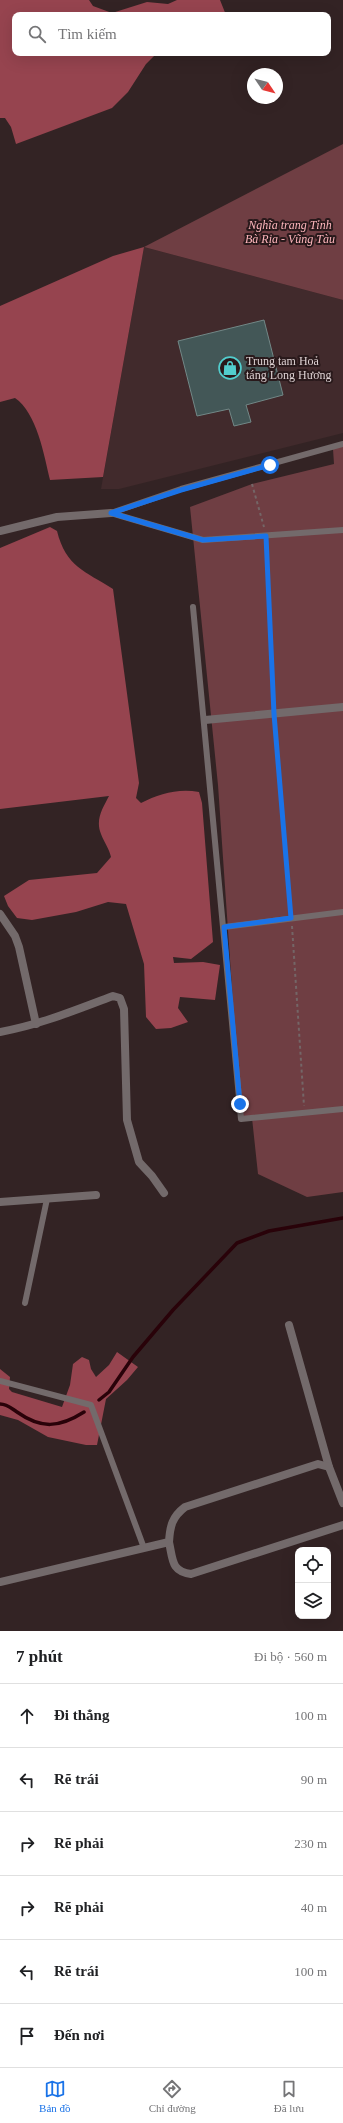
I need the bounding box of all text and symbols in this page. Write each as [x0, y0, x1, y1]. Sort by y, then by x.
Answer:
search box [12, 12, 331, 56]
icon: search [26, 23, 48, 45]
text: Tìm kiếm [58, 26, 117, 42]
north arrow [247, 68, 283, 104]
park label: Nghĩa trang Tỉnh Bà Rịa - Vũng Tàu [245, 218, 335, 246]
place label: Trung tam Hoả táng Long Hương [246, 354, 332, 382]
shop icon: Trung tam Hoả táng Long Hương [217, 355, 243, 381]
route start [261, 456, 279, 474]
route end [231, 1095, 249, 1113]
map controls [295, 1547, 331, 1619]
button: locate [295, 1547, 331, 1583]
button: layers [295, 1583, 331, 1619]
text: 7 phút [16, 1647, 63, 1666]
text: Đi bộ · 560 m [254, 1649, 327, 1664]
icon: ahead [16, 1705, 38, 1727]
text: Đi thẳng [54, 1707, 109, 1723]
text: 100 m [294, 1708, 327, 1723]
icon: left [16, 1769, 38, 1791]
text: Rẽ trái [54, 1771, 99, 1787]
text: 90 m [301, 1772, 327, 1787]
icon: right [16, 1833, 38, 1855]
text: Rẽ phải [54, 1835, 104, 1851]
text: 230 m [294, 1836, 327, 1851]
icon: right [16, 1897, 38, 1919]
text: Rẽ phải [54, 1899, 104, 1915]
text: 40 m [301, 1900, 327, 1915]
icon: left [16, 1961, 38, 1983]
text: Rẽ trái [54, 1963, 99, 1979]
text: 100 m [294, 1964, 327, 1979]
icon: arrive [16, 2025, 38, 2047]
text: Đến nơi [54, 2027, 104, 2043]
tab: Bản đồ [39, 2078, 71, 2114]
tab: Chỉ đường [149, 2078, 196, 2114]
tab: Đã lưu [274, 2078, 304, 2114]

